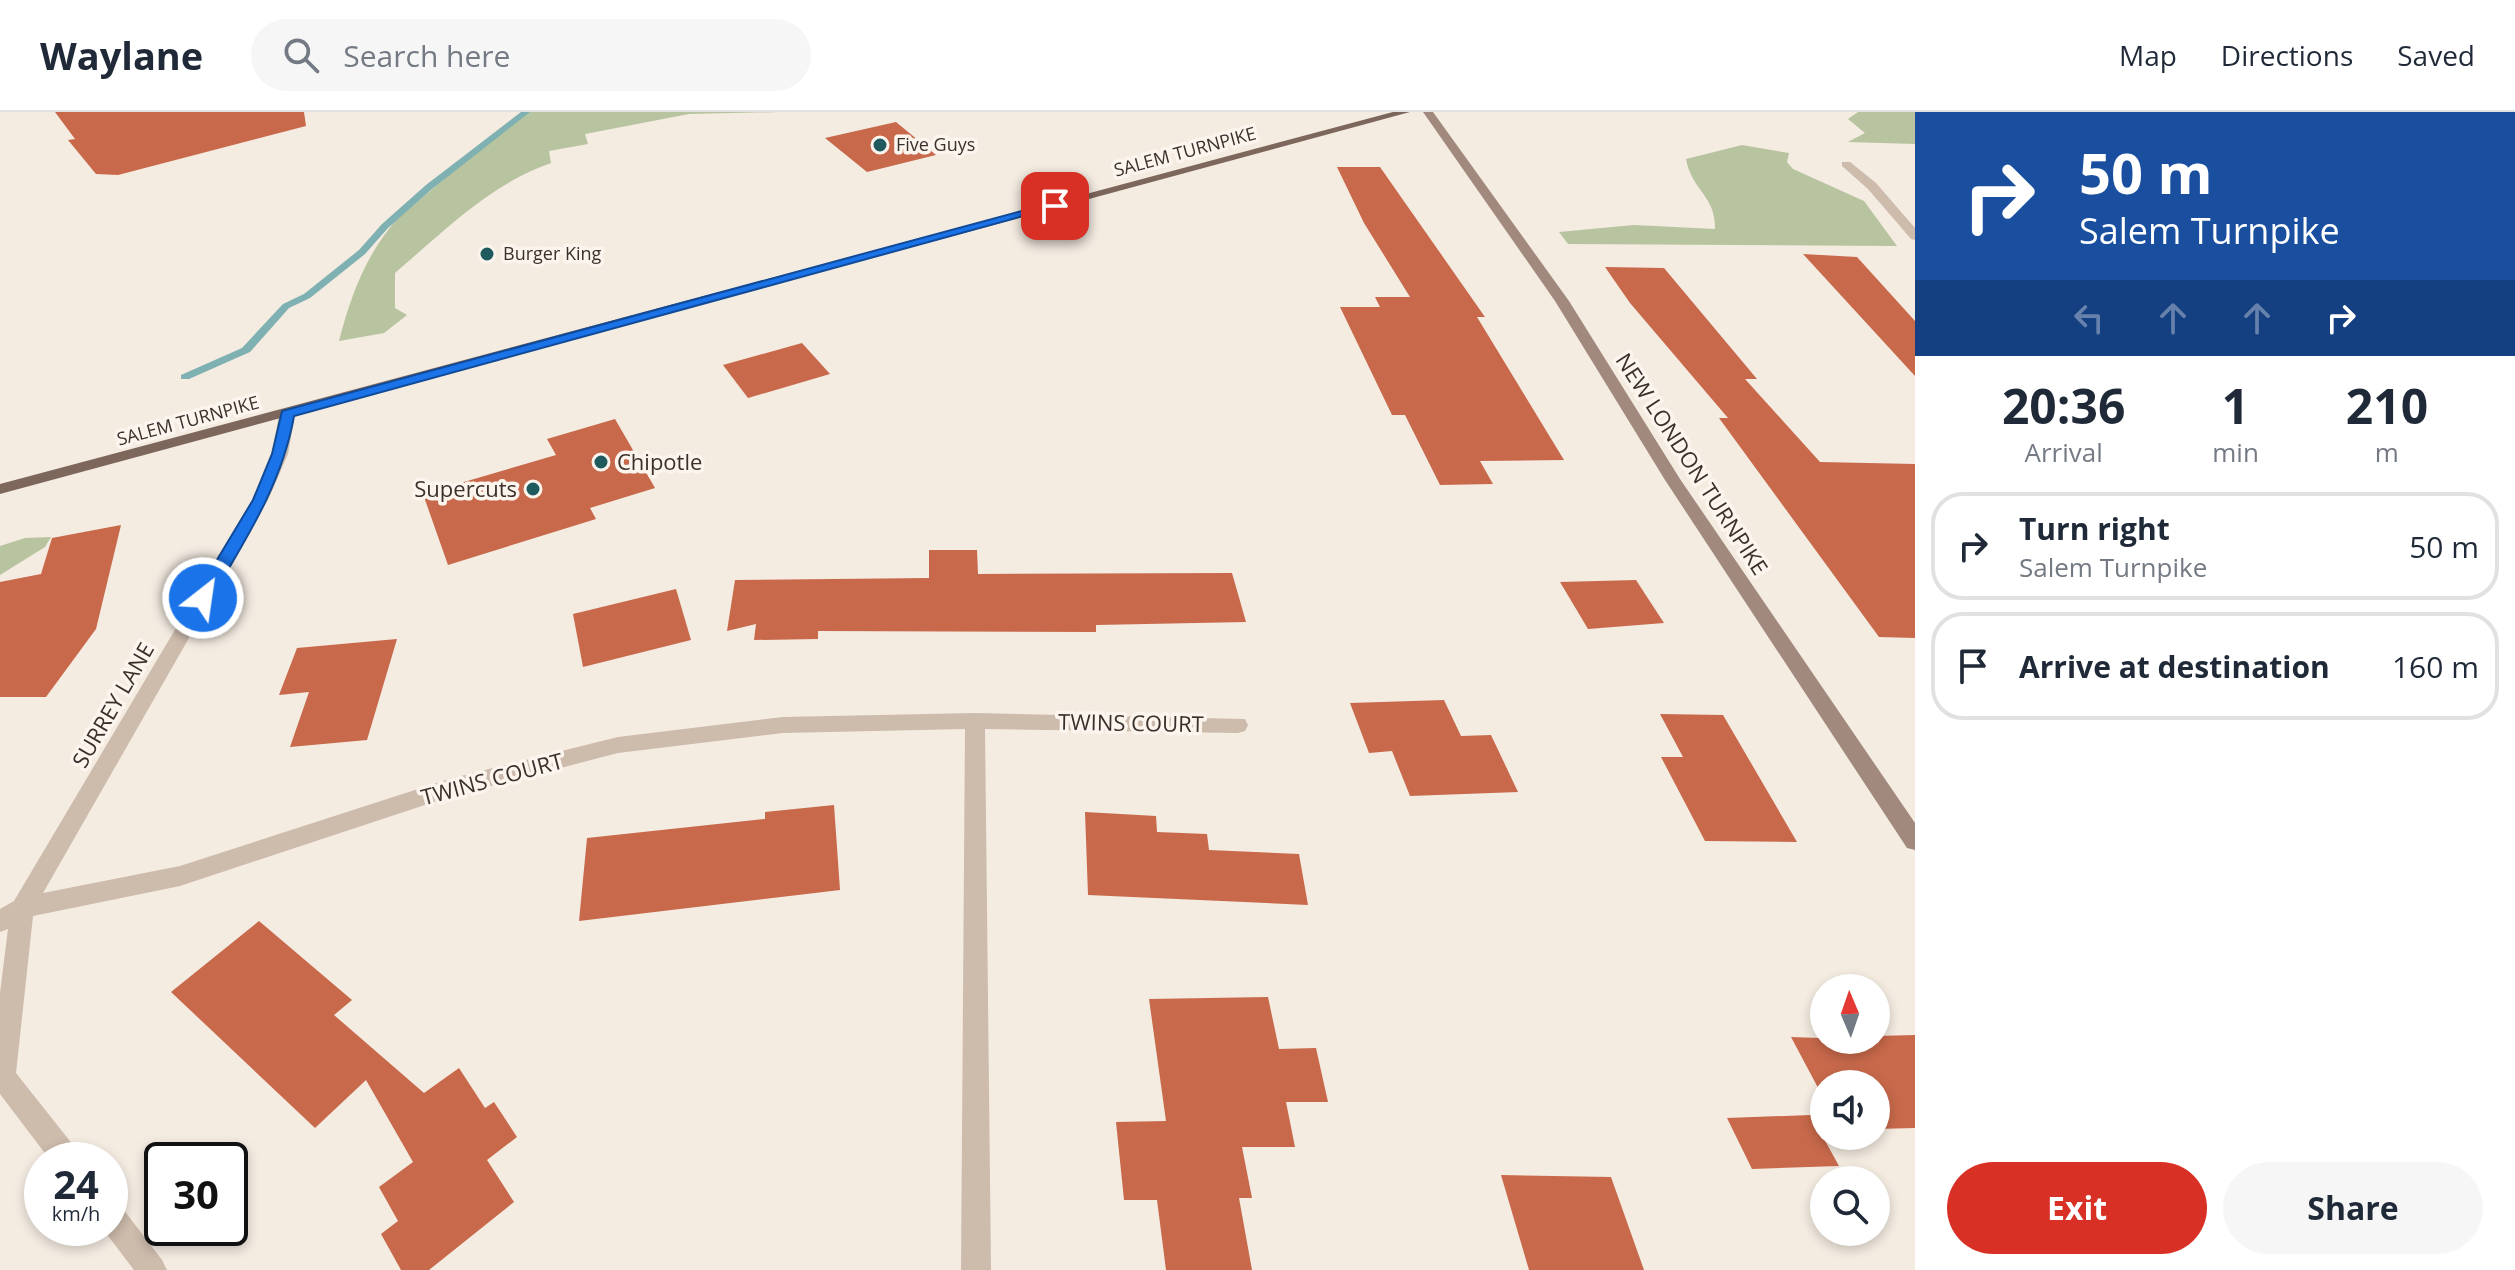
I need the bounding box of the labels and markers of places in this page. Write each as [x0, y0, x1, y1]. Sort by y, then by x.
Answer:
place label: Five Guys [896, 132, 975, 156]
marker: Five Guys [871, 136, 889, 154]
pin [1021, 172, 1089, 240]
place label: Burger King [503, 241, 602, 265]
marker: Burger King [478, 245, 496, 263]
place label: Chipotle [617, 446, 702, 476]
marker: Chipotle [592, 453, 610, 471]
place label: Supercuts [414, 473, 517, 503]
marker: Supercuts [524, 480, 542, 498]

